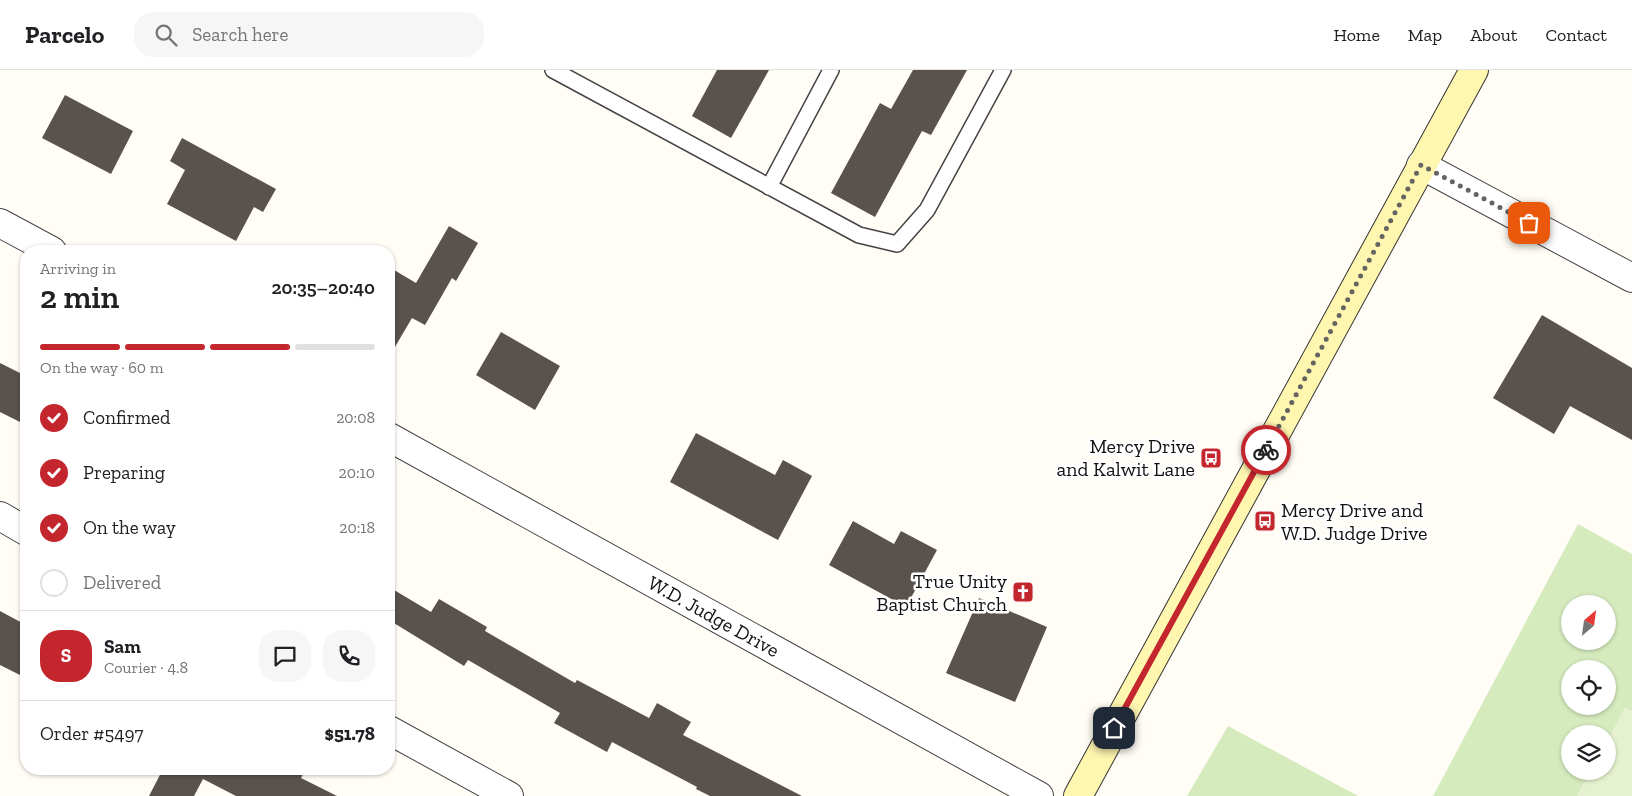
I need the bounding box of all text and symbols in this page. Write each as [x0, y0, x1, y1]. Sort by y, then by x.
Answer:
search box [134, 12, 484, 57]
text: Parcelo [25, 20, 104, 49]
icon: search [152, 21, 180, 49]
text: Search here [192, 23, 288, 46]
text: Home [1333, 24, 1380, 46]
text: Map [1408, 24, 1442, 46]
text: About [1470, 24, 1517, 46]
text: Contact [1545, 24, 1607, 46]
pin [1508, 202, 1550, 244]
icon: bag [1515, 209, 1543, 237]
text: Arriving in [40, 259, 116, 278]
text: 20:35–20:40 [271, 276, 375, 299]
text: 2 min [40, 278, 119, 316]
text: On the way · 60 m [40, 358, 164, 377]
icon: check [40, 404, 68, 432]
text: Confirmed [83, 406, 170, 429]
text: 20:08 [336, 408, 375, 427]
courier [1241, 425, 1291, 475]
place label: Mercy Drive and Kalwit Lane [1056, 434, 1195, 481]
icon: bike [1252, 436, 1280, 464]
bus stop icon: Mercy Drive and Kalwit Lane [1199, 446, 1223, 470]
icon: check [40, 459, 68, 487]
text: Preparing [83, 461, 165, 484]
text: 20:10 [339, 463, 375, 482]
place label: Mercy Drive and W.D. Judge Drive [1281, 498, 1427, 545]
bus stop icon: Mercy Drive and W.D. Judge Drive [1253, 509, 1277, 533]
icon: check [40, 514, 68, 542]
text: On the way [83, 516, 176, 539]
text: 20:18 [339, 518, 375, 537]
place label: True Unity Baptist Church [876, 569, 1008, 616]
street label: W.D. Judge Drive [644, 570, 784, 662]
text: Delivered [83, 571, 161, 594]
church icon: True Unity Baptist Church [1011, 580, 1035, 604]
north arrow [1561, 595, 1616, 650]
map controls [1561, 595, 1616, 780]
button: chat [259, 630, 311, 682]
button: phone [323, 630, 375, 682]
text: Sam [104, 635, 141, 658]
text: S [61, 644, 71, 667]
text: Courier · 4.8 [104, 658, 188, 677]
button: locate [1561, 660, 1616, 715]
pin [1093, 707, 1135, 749]
icon: home [1100, 714, 1128, 742]
text: Order #5497 [40, 722, 143, 745]
text: $51.78 [325, 722, 375, 745]
button: layers [1561, 725, 1616, 780]

